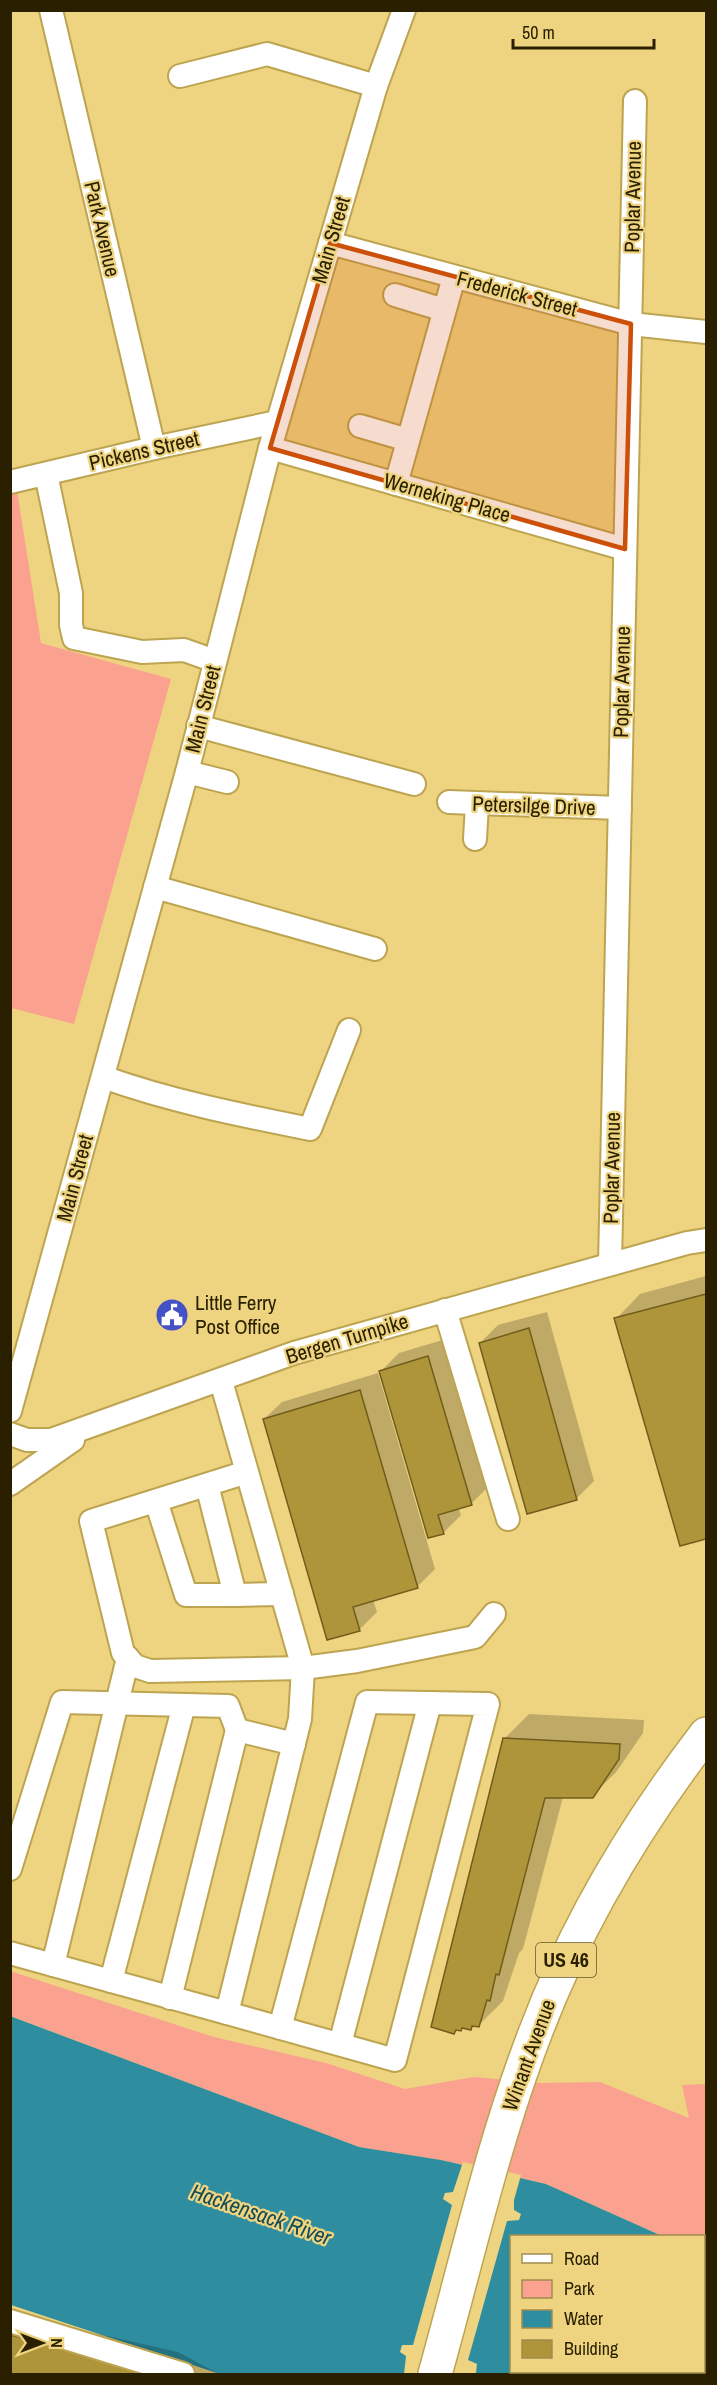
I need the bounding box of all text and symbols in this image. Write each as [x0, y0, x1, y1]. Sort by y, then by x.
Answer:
scale bar [513, 12, 654, 50]
text: 50 m [522, 20, 555, 45]
street label: Poplar Avenue [617, 141, 648, 253]
street label: Park Avenue [77, 178, 128, 280]
street label: Main Street [304, 193, 357, 287]
street label: Frederick Street [454, 264, 581, 324]
street label: Pickens Street [86, 424, 202, 477]
street label: Werneking Place [380, 466, 514, 529]
street label: Poplar Avenue [606, 626, 637, 738]
street label: Main Street [178, 662, 227, 756]
street label: Petersilge Drive [472, 789, 596, 822]
street label: Poplar Avenue [596, 1112, 627, 1224]
street label: Main Street [49, 1131, 100, 1225]
place label: Little Ferry Post Office [195, 1288, 280, 1341]
public building icon: Little Ferry Post Office [154, 1297, 190, 1333]
street label: Bergen Turnpike [282, 1306, 412, 1371]
road number: US 46 [536, 1943, 596, 1977]
street label: Winant Avenue [495, 1995, 562, 2115]
water label: Hackensack River [187, 2176, 336, 2252]
legend [510, 2235, 705, 2373]
text: Road [564, 2246, 599, 2271]
text: Park [564, 2276, 595, 2301]
text: Water [564, 2306, 603, 2331]
north arrow [12, 2313, 72, 2373]
text: Building [564, 2336, 619, 2361]
text: N [46, 2338, 68, 2348]

